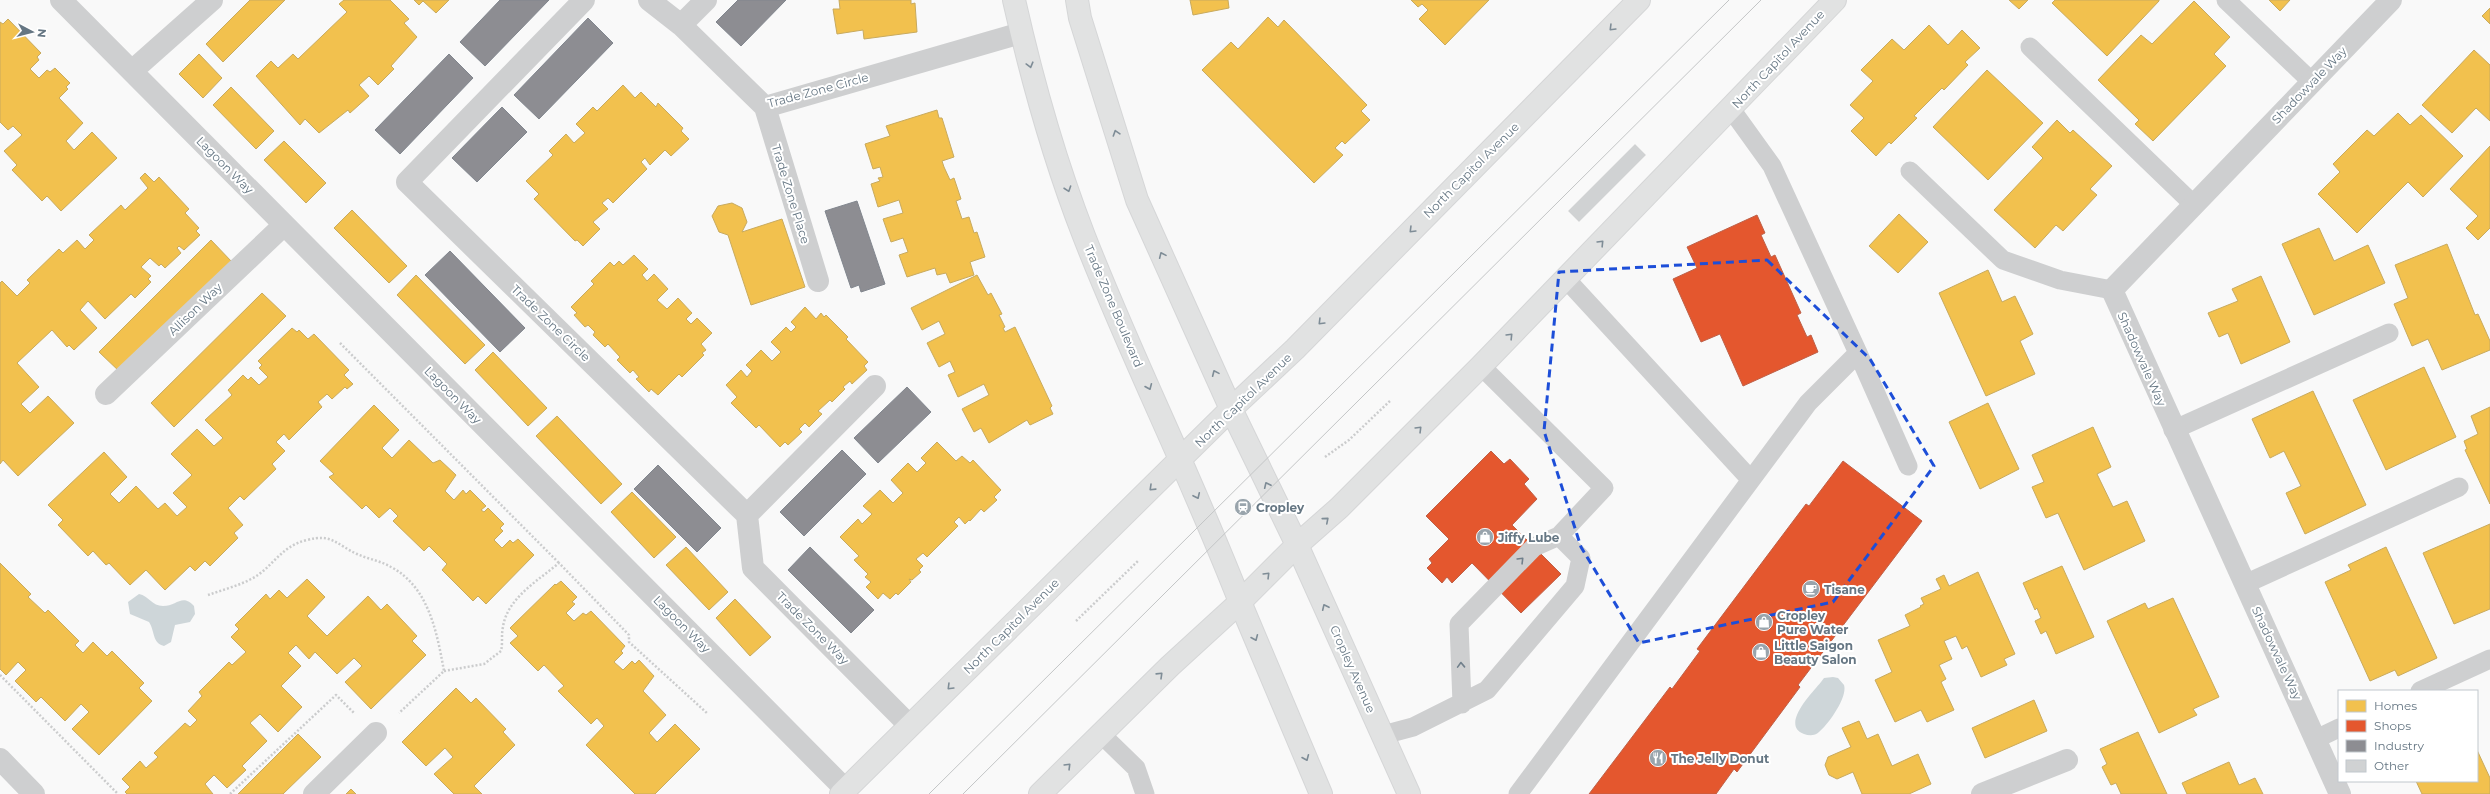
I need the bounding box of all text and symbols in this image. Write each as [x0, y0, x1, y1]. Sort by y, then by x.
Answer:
street label: North Capitol Avenue [1729, 7, 1827, 111]
north arrow [12, 12, 52, 52]
one-way arrow [1609, 23, 1617, 31]
text: N [34, 28, 49, 38]
street label: Shadowvale Way [2268, 43, 2350, 127]
one-way arrow [1025, 61, 1034, 68]
street label: Trade Zone Circle [766, 69, 870, 111]
street label: North Capitol Avenue [1420, 119, 1522, 221]
one-way arrow [1112, 130, 1121, 137]
street label: Lagoon Way [193, 133, 257, 197]
street label: Trade Zone Place [769, 142, 813, 246]
one-way arrow [1063, 186, 1071, 193]
one-way arrow [1409, 225, 1417, 233]
one-way arrow [1596, 240, 1604, 248]
street label: Trade Zone Boulevard [1081, 243, 1147, 369]
one-way arrow [1159, 251, 1167, 259]
street label: Allison Way [165, 279, 225, 338]
street label: Trade Zone Circle [508, 282, 594, 364]
street label: Shadowvale Way [2114, 310, 2170, 409]
one-way arrow [1318, 317, 1326, 325]
one-way arrow [1505, 333, 1513, 341]
street label: North Capitol Avenue [1191, 350, 1295, 450]
street label: Lagoon Way [421, 363, 485, 427]
one-way arrow [1212, 370, 1220, 378]
one-way arrow [1144, 383, 1152, 391]
one-way arrow [1414, 426, 1422, 434]
one-way arrow [1264, 482, 1272, 490]
one-way arrow [1149, 483, 1157, 490]
one-way arrow [1192, 492, 1200, 499]
station icon: Cropley [1233, 497, 1253, 517]
place label: Cropley [1256, 500, 1305, 515]
one-way arrow [1321, 517, 1329, 524]
shop icon: Jiffy Lube [1475, 527, 1495, 547]
place label: Jiffy Lube [1497, 530, 1560, 545]
one-way arrow [1516, 557, 1524, 565]
one-way arrow [1262, 572, 1270, 580]
street label: North Capitol Avenue [960, 575, 1062, 677]
cafe icon: Tisane [1801, 579, 1821, 599]
place label: Tisane [1824, 582, 1865, 597]
street label: Trade Zone Way [774, 589, 853, 668]
street label: Lagoon Way [650, 592, 714, 656]
one-way arrow [1322, 603, 1330, 611]
street label: Shadowvale Way [2249, 604, 2305, 703]
place label: Cropley Pure Water [1777, 608, 1849, 637]
shop icon: Cropley Pure Water [1754, 612, 1774, 632]
street label: Cropley Avenue [1327, 623, 1379, 715]
one-way arrow [1250, 635, 1258, 642]
place label: Little Saigon Beauty Salon [1774, 638, 1857, 667]
shop icon: Little Saigon Beauty Salon [1751, 642, 1771, 662]
one-way arrow [1456, 662, 1465, 668]
one-way arrow [1155, 672, 1163, 680]
one-way arrow [947, 682, 955, 690]
legend [2338, 690, 2478, 782]
text: Homes [2374, 698, 2417, 713]
text: Shops [2374, 718, 2411, 733]
text: Industry [2374, 738, 2424, 753]
restaurant icon: The Jelly Donut [1648, 748, 1668, 768]
place label: The Jelly Donut [1671, 751, 1770, 766]
one-way arrow [1301, 753, 1309, 761]
text: Other [2374, 758, 2409, 773]
one-way arrow [1063, 764, 1071, 771]

